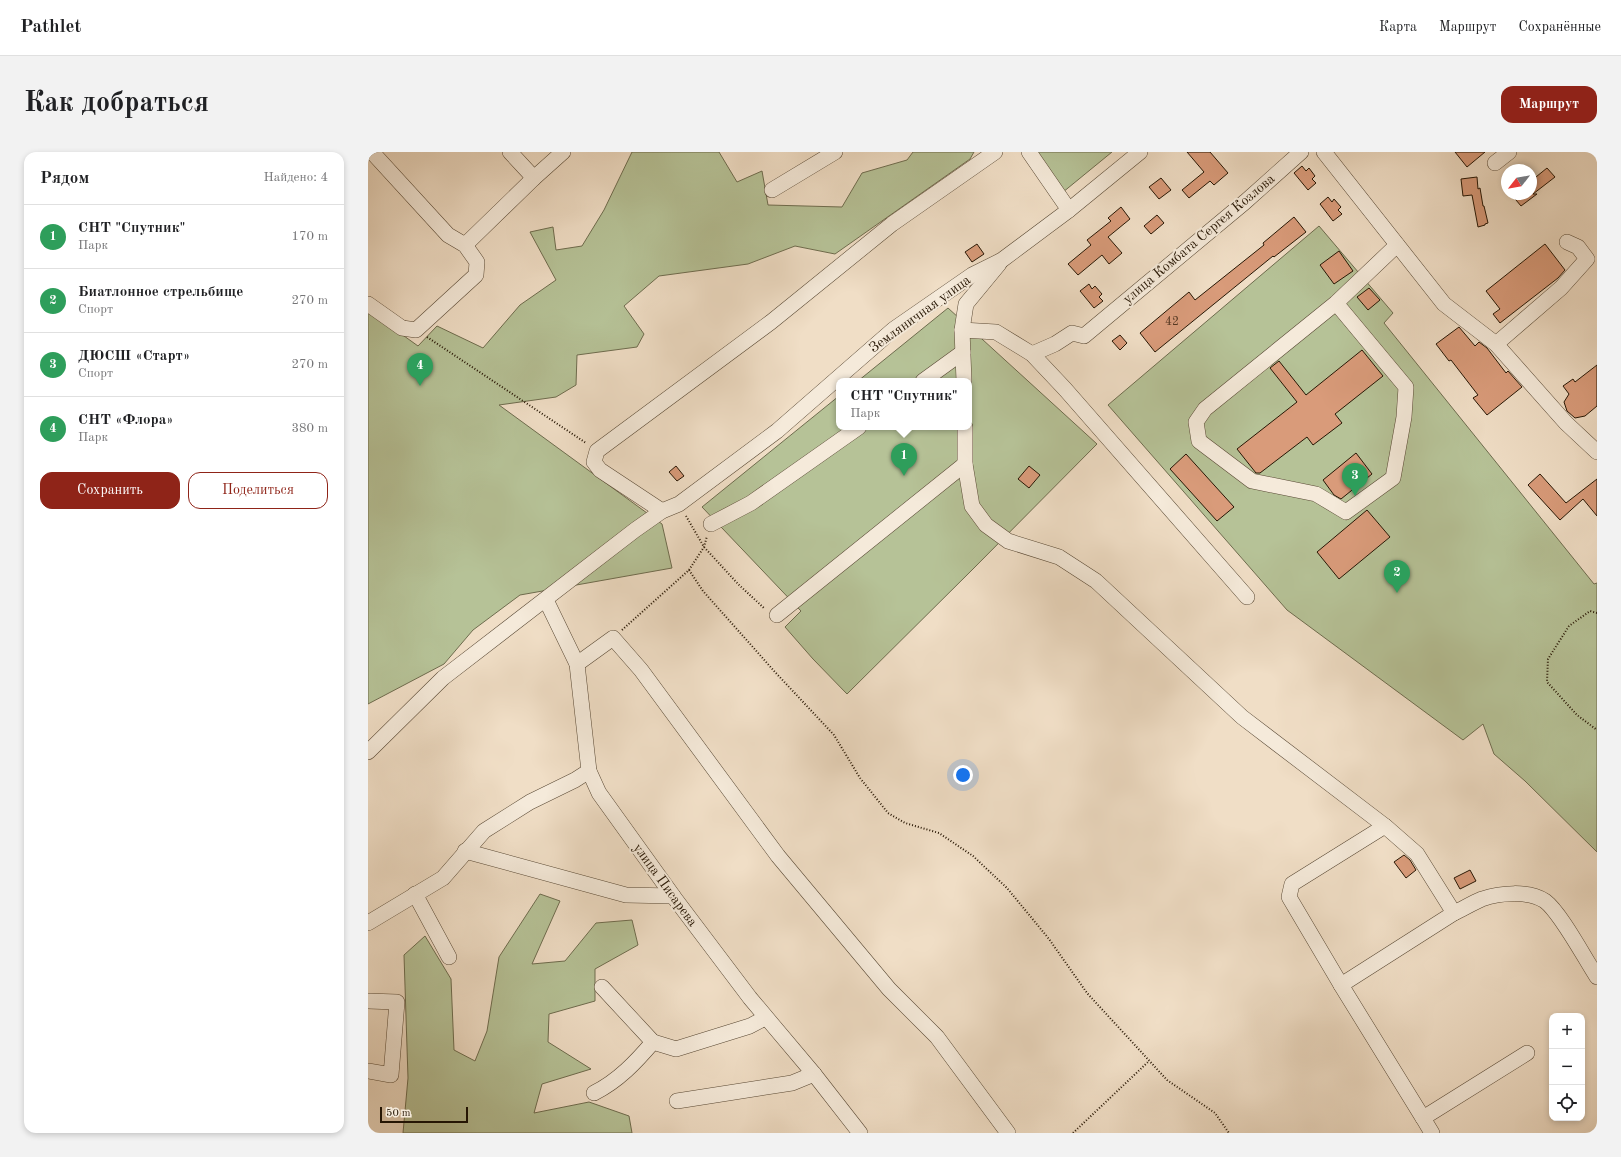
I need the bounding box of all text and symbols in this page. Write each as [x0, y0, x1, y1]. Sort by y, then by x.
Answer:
text: Pathlet [20, 18, 81, 37]
text: Карта [1379, 20, 1417, 34]
text: Маршрут [1439, 20, 1496, 34]
text: Сохранённые [1518, 20, 1601, 34]
button: Маршрут [1501, 86, 1597, 123]
text: Как добраться [24, 90, 209, 118]
north arrow [1501, 164, 1537, 200]
text: Рядом [40, 170, 89, 187]
text: Найдено: 4 [264, 171, 328, 184]
street label: улица Комбата Сергея Козлова [1121, 171, 1278, 306]
text: СНТ "Спутник" [78, 221, 186, 236]
text: 1 [49, 230, 57, 243]
text: 170 m [291, 230, 328, 243]
text: Парк [78, 239, 108, 252]
street label: Земляничная улица [867, 273, 973, 355]
text: Биатлонное стрельбище [78, 285, 243, 300]
text: 2 [49, 294, 57, 307]
text: 270 m [291, 294, 328, 307]
text: Спорт [78, 303, 113, 316]
house number: 42 [1165, 316, 1179, 328]
text: ДЮСШ «Старт» [78, 349, 190, 364]
pin: 4 [407, 353, 433, 386]
text: 3 [49, 358, 57, 371]
text: 270 m [291, 358, 328, 371]
text: Спорт [78, 367, 113, 380]
popup [836, 378, 972, 430]
text: СНТ "Спутник" [850, 389, 958, 404]
text: Парк [850, 407, 880, 420]
text: СНТ «Флора» [78, 413, 174, 428]
text: 4 [49, 422, 57, 435]
text: 380 m [291, 422, 328, 435]
text: Парк [78, 431, 108, 444]
pin: 1 [891, 443, 917, 476]
pin: 3 [1342, 463, 1368, 496]
button: Сохранить [40, 472, 180, 509]
button: Поделиться [188, 472, 328, 509]
pin: 2 [1384, 560, 1410, 593]
your location [953, 765, 973, 785]
street label: улица Писарева [630, 841, 700, 929]
map controls [1549, 1013, 1585, 1121]
button: + [1549, 1013, 1585, 1049]
button: − [1549, 1049, 1585, 1085]
button: locate [1549, 1085, 1585, 1121]
scale bar [380, 1105, 468, 1124]
text: 50 m [386, 1108, 411, 1119]

